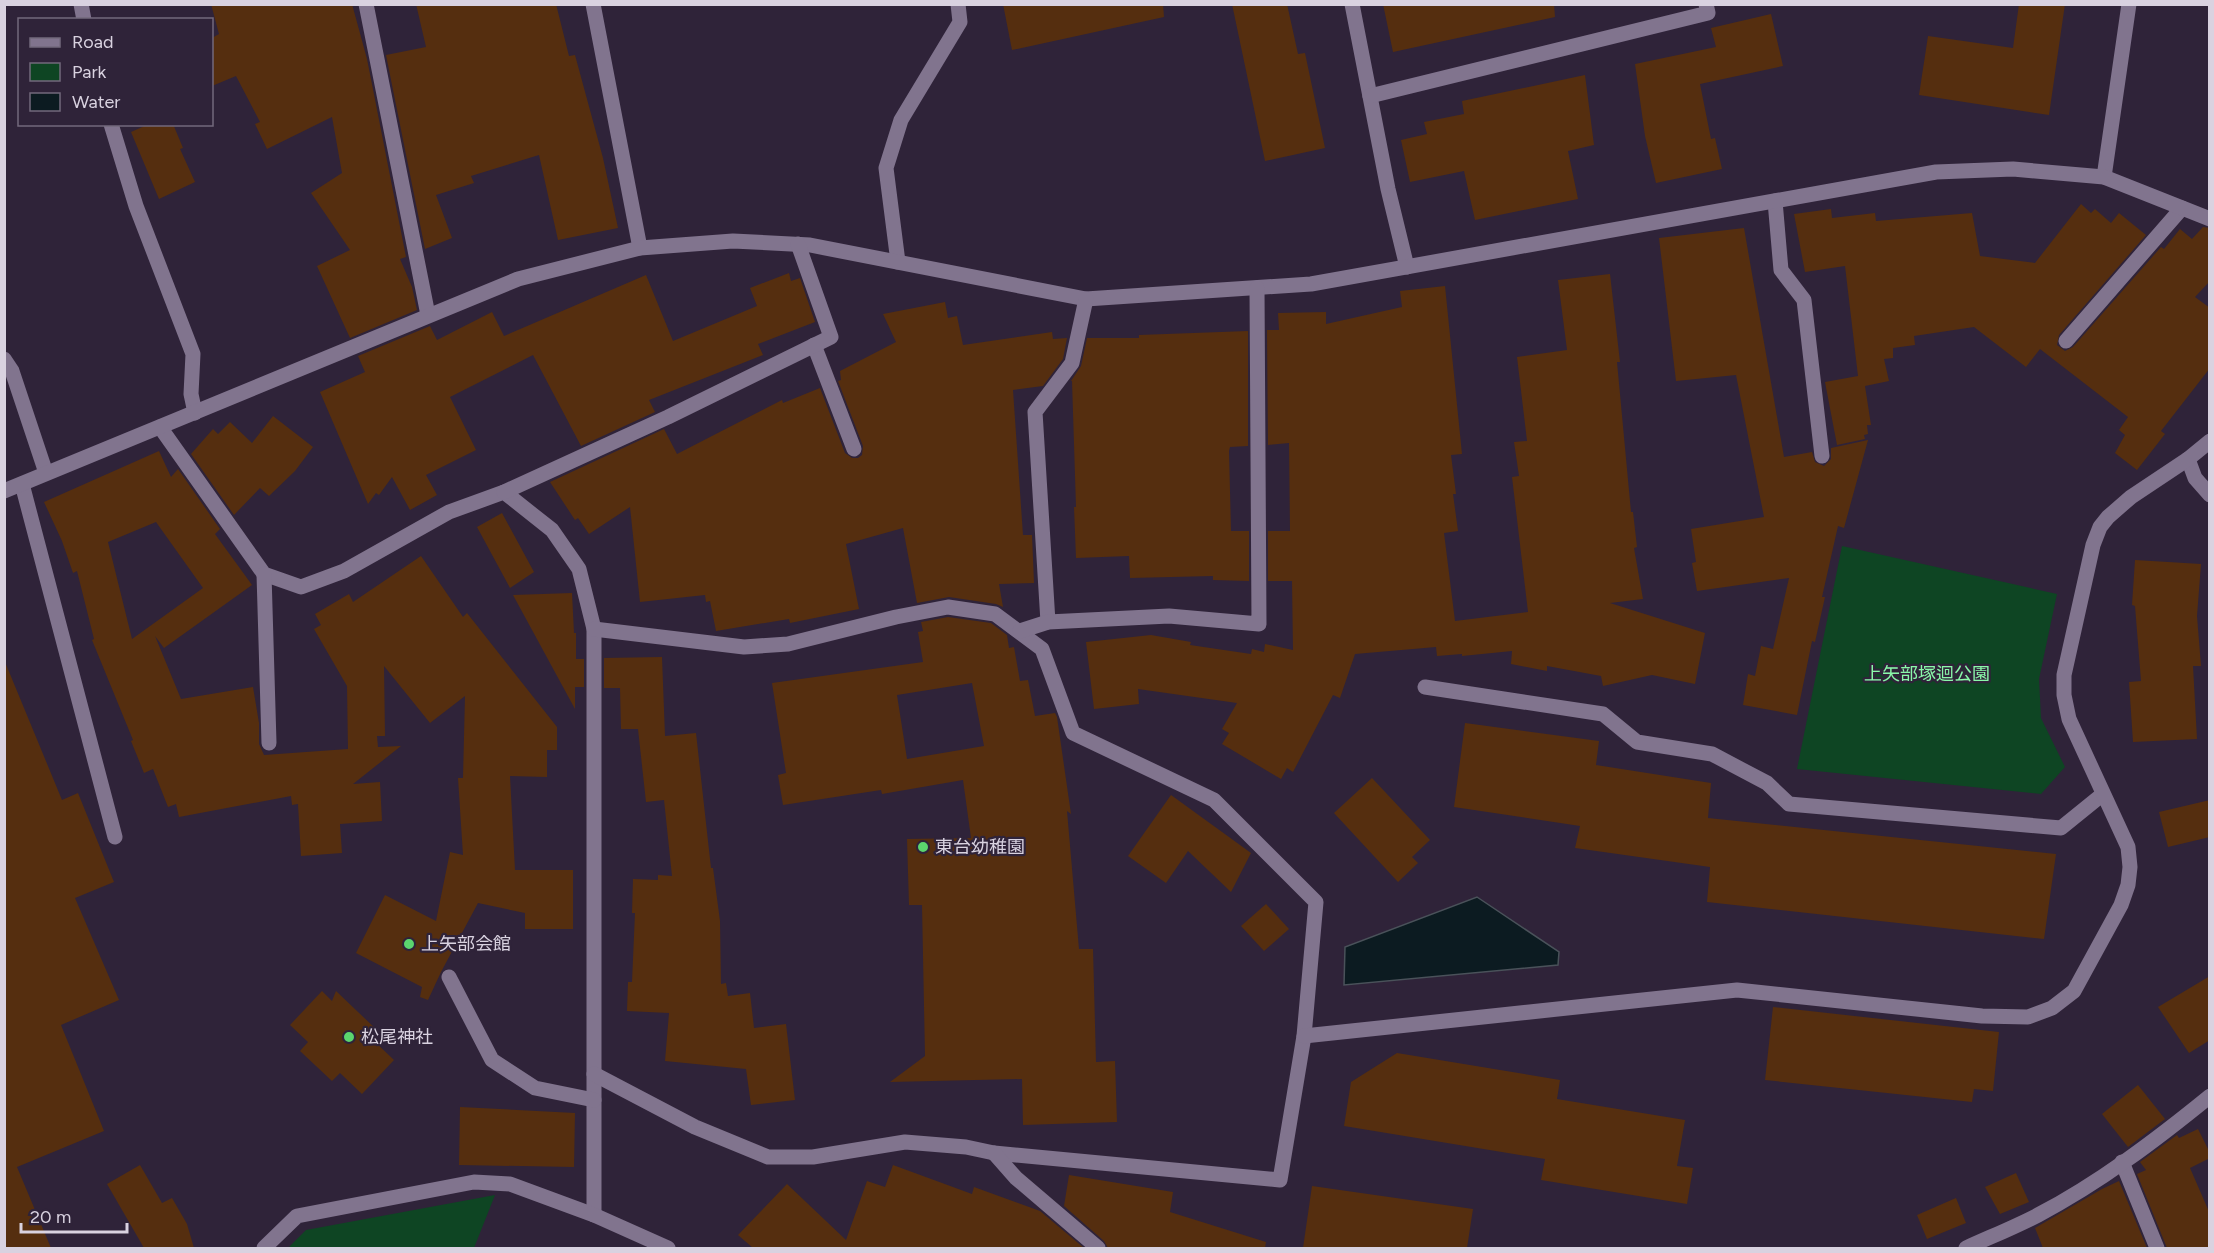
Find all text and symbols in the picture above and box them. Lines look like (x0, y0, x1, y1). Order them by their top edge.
legend (18, 18, 213, 126)
text: Road (72, 31, 113, 53)
text: Park (72, 61, 107, 83)
text: Water (72, 91, 120, 113)
park label: 上矢部塚迴公園 (1864, 663, 1990, 685)
place label: 東台幼稚園 (935, 836, 1025, 858)
marker: 東台幼稚園 (916, 840, 930, 854)
place label: 上矢部会館 (421, 933, 511, 955)
marker: 上矢部会館 (402, 937, 416, 951)
place label: 松尾神社 (361, 1026, 433, 1048)
marker: 松尾神社 (342, 1030, 356, 1044)
scale bar (21, 1196, 128, 1234)
text: 20 m (30, 1206, 71, 1228)

